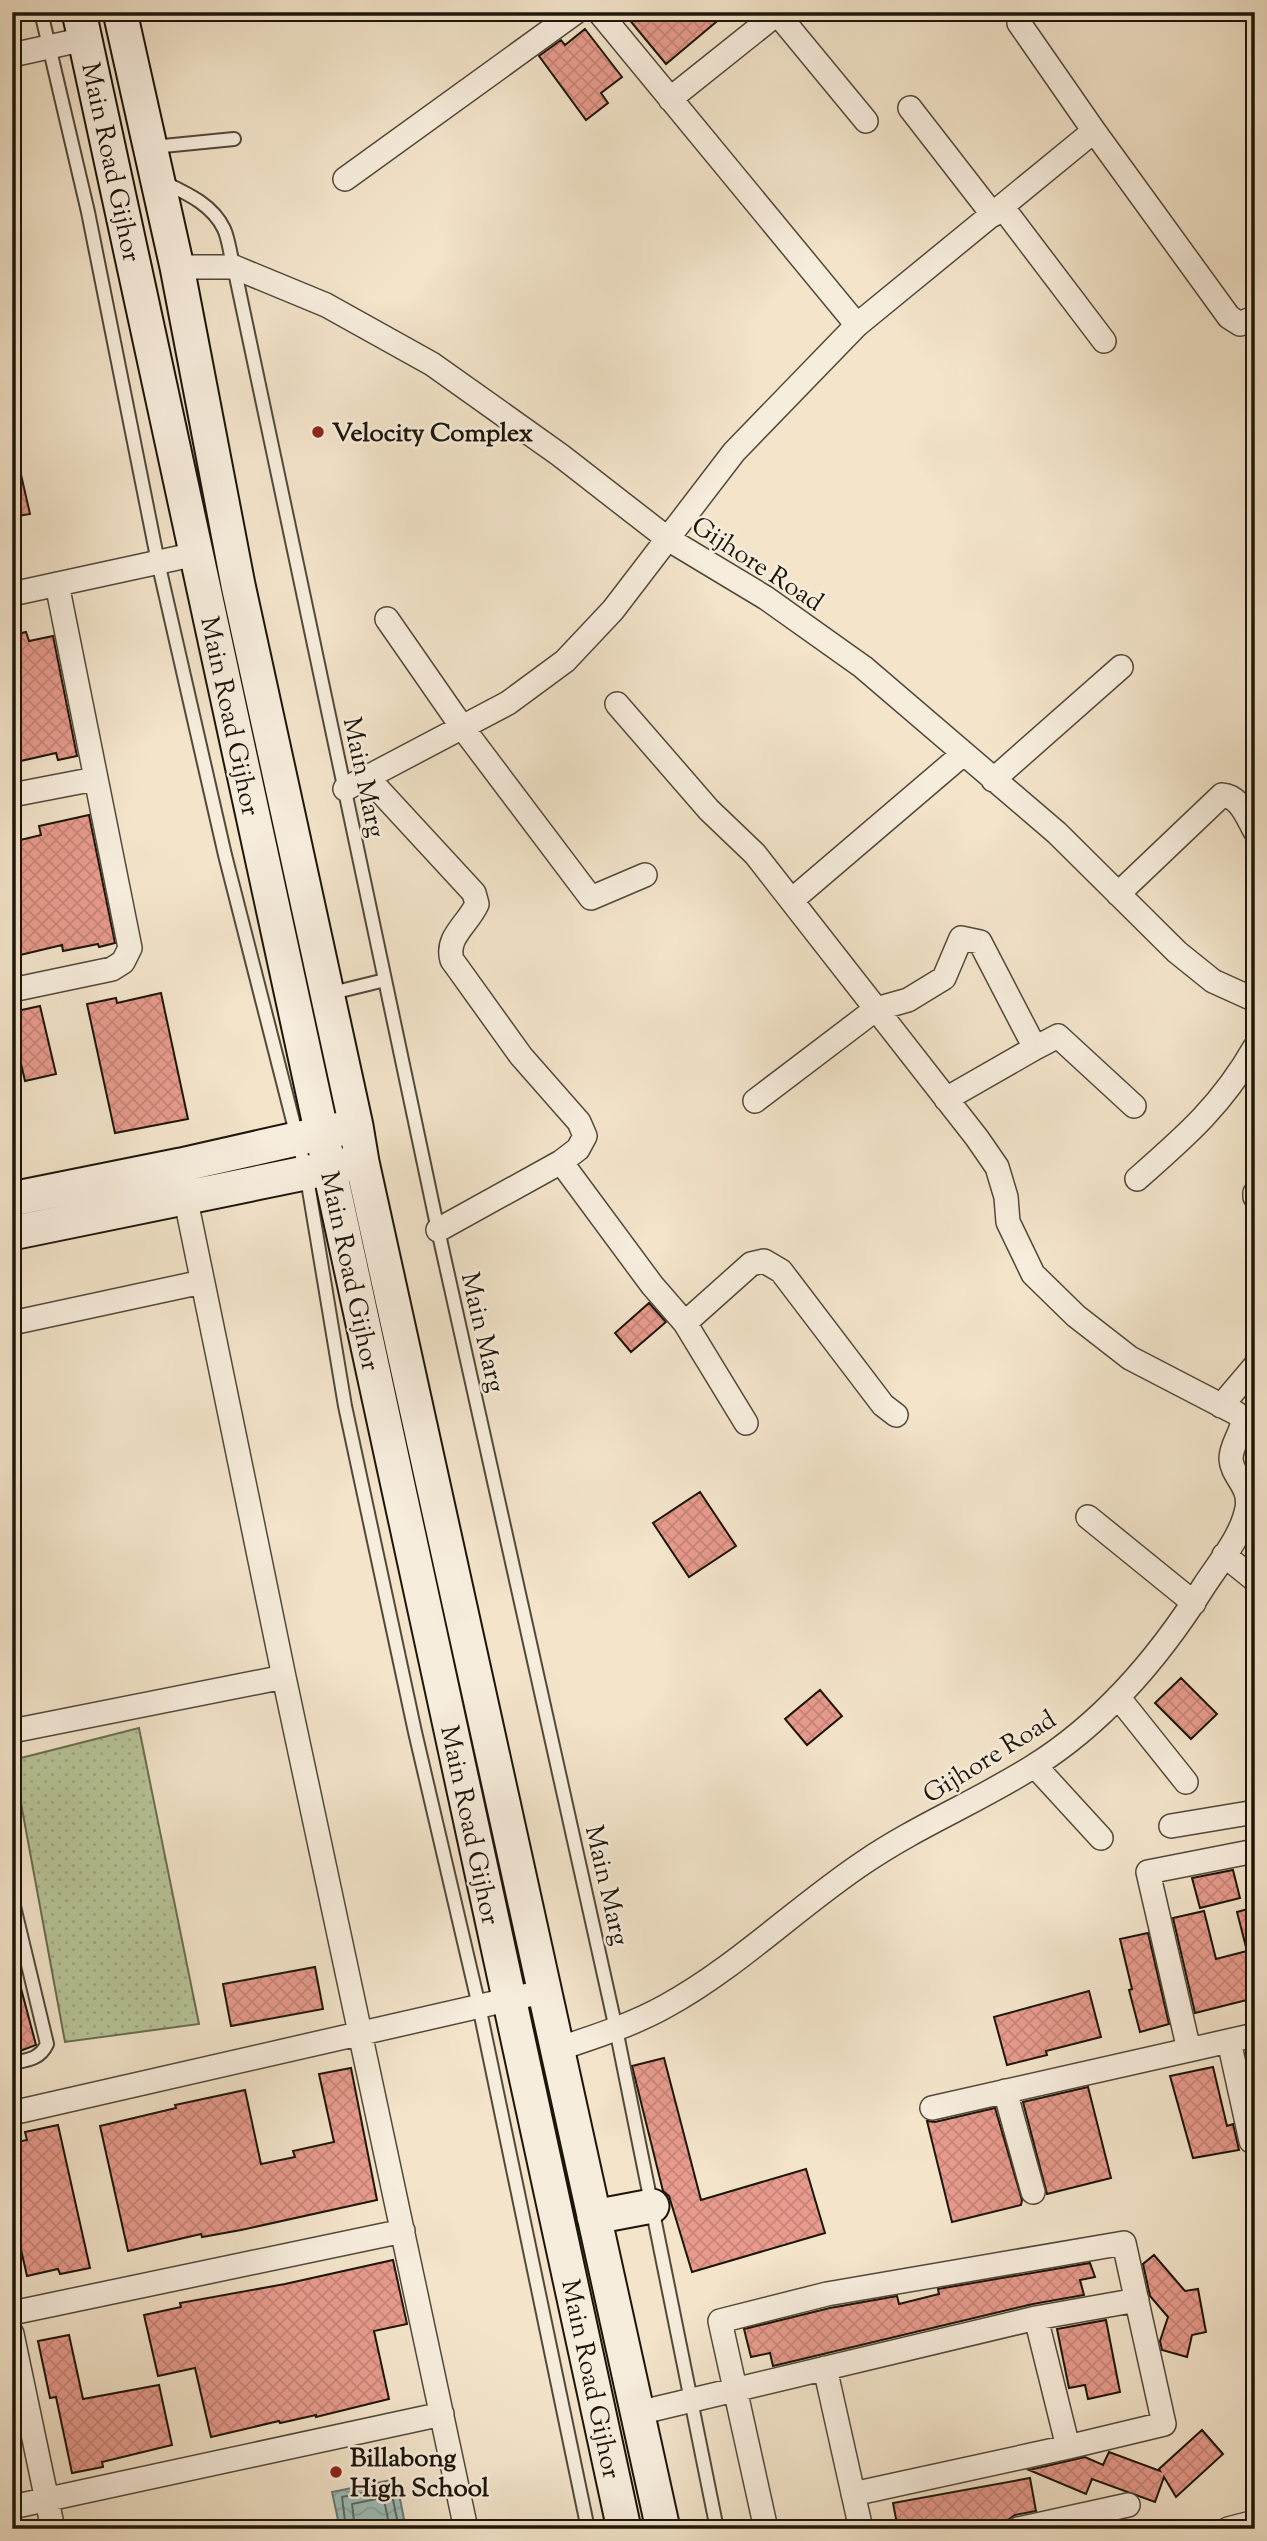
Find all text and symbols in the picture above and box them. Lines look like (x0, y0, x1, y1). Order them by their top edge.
street label: Main Road Gijhor (70, 59, 149, 266)
place label: Velocity Complex (332, 416, 533, 453)
marker: Velocity Complex (310, 424, 326, 440)
street label: Gijhore Road (683, 508, 830, 622)
street label: Main Road Gijhor (189, 613, 268, 820)
street label: Main Marg (332, 714, 393, 841)
street label: Main Road Gijhor (309, 1168, 388, 1375)
street label: Main Marg (450, 1269, 513, 1396)
street label: Gijhore Road (917, 1702, 1064, 1814)
street label: Main Road Gijhor (429, 1722, 508, 1929)
street label: Main Marg (574, 1822, 637, 1949)
street label: Main Road Gijhor (550, 2276, 629, 2483)
place label: Billabong High School (350, 2441, 490, 2508)
marker: Billabong High School (328, 2464, 344, 2480)

